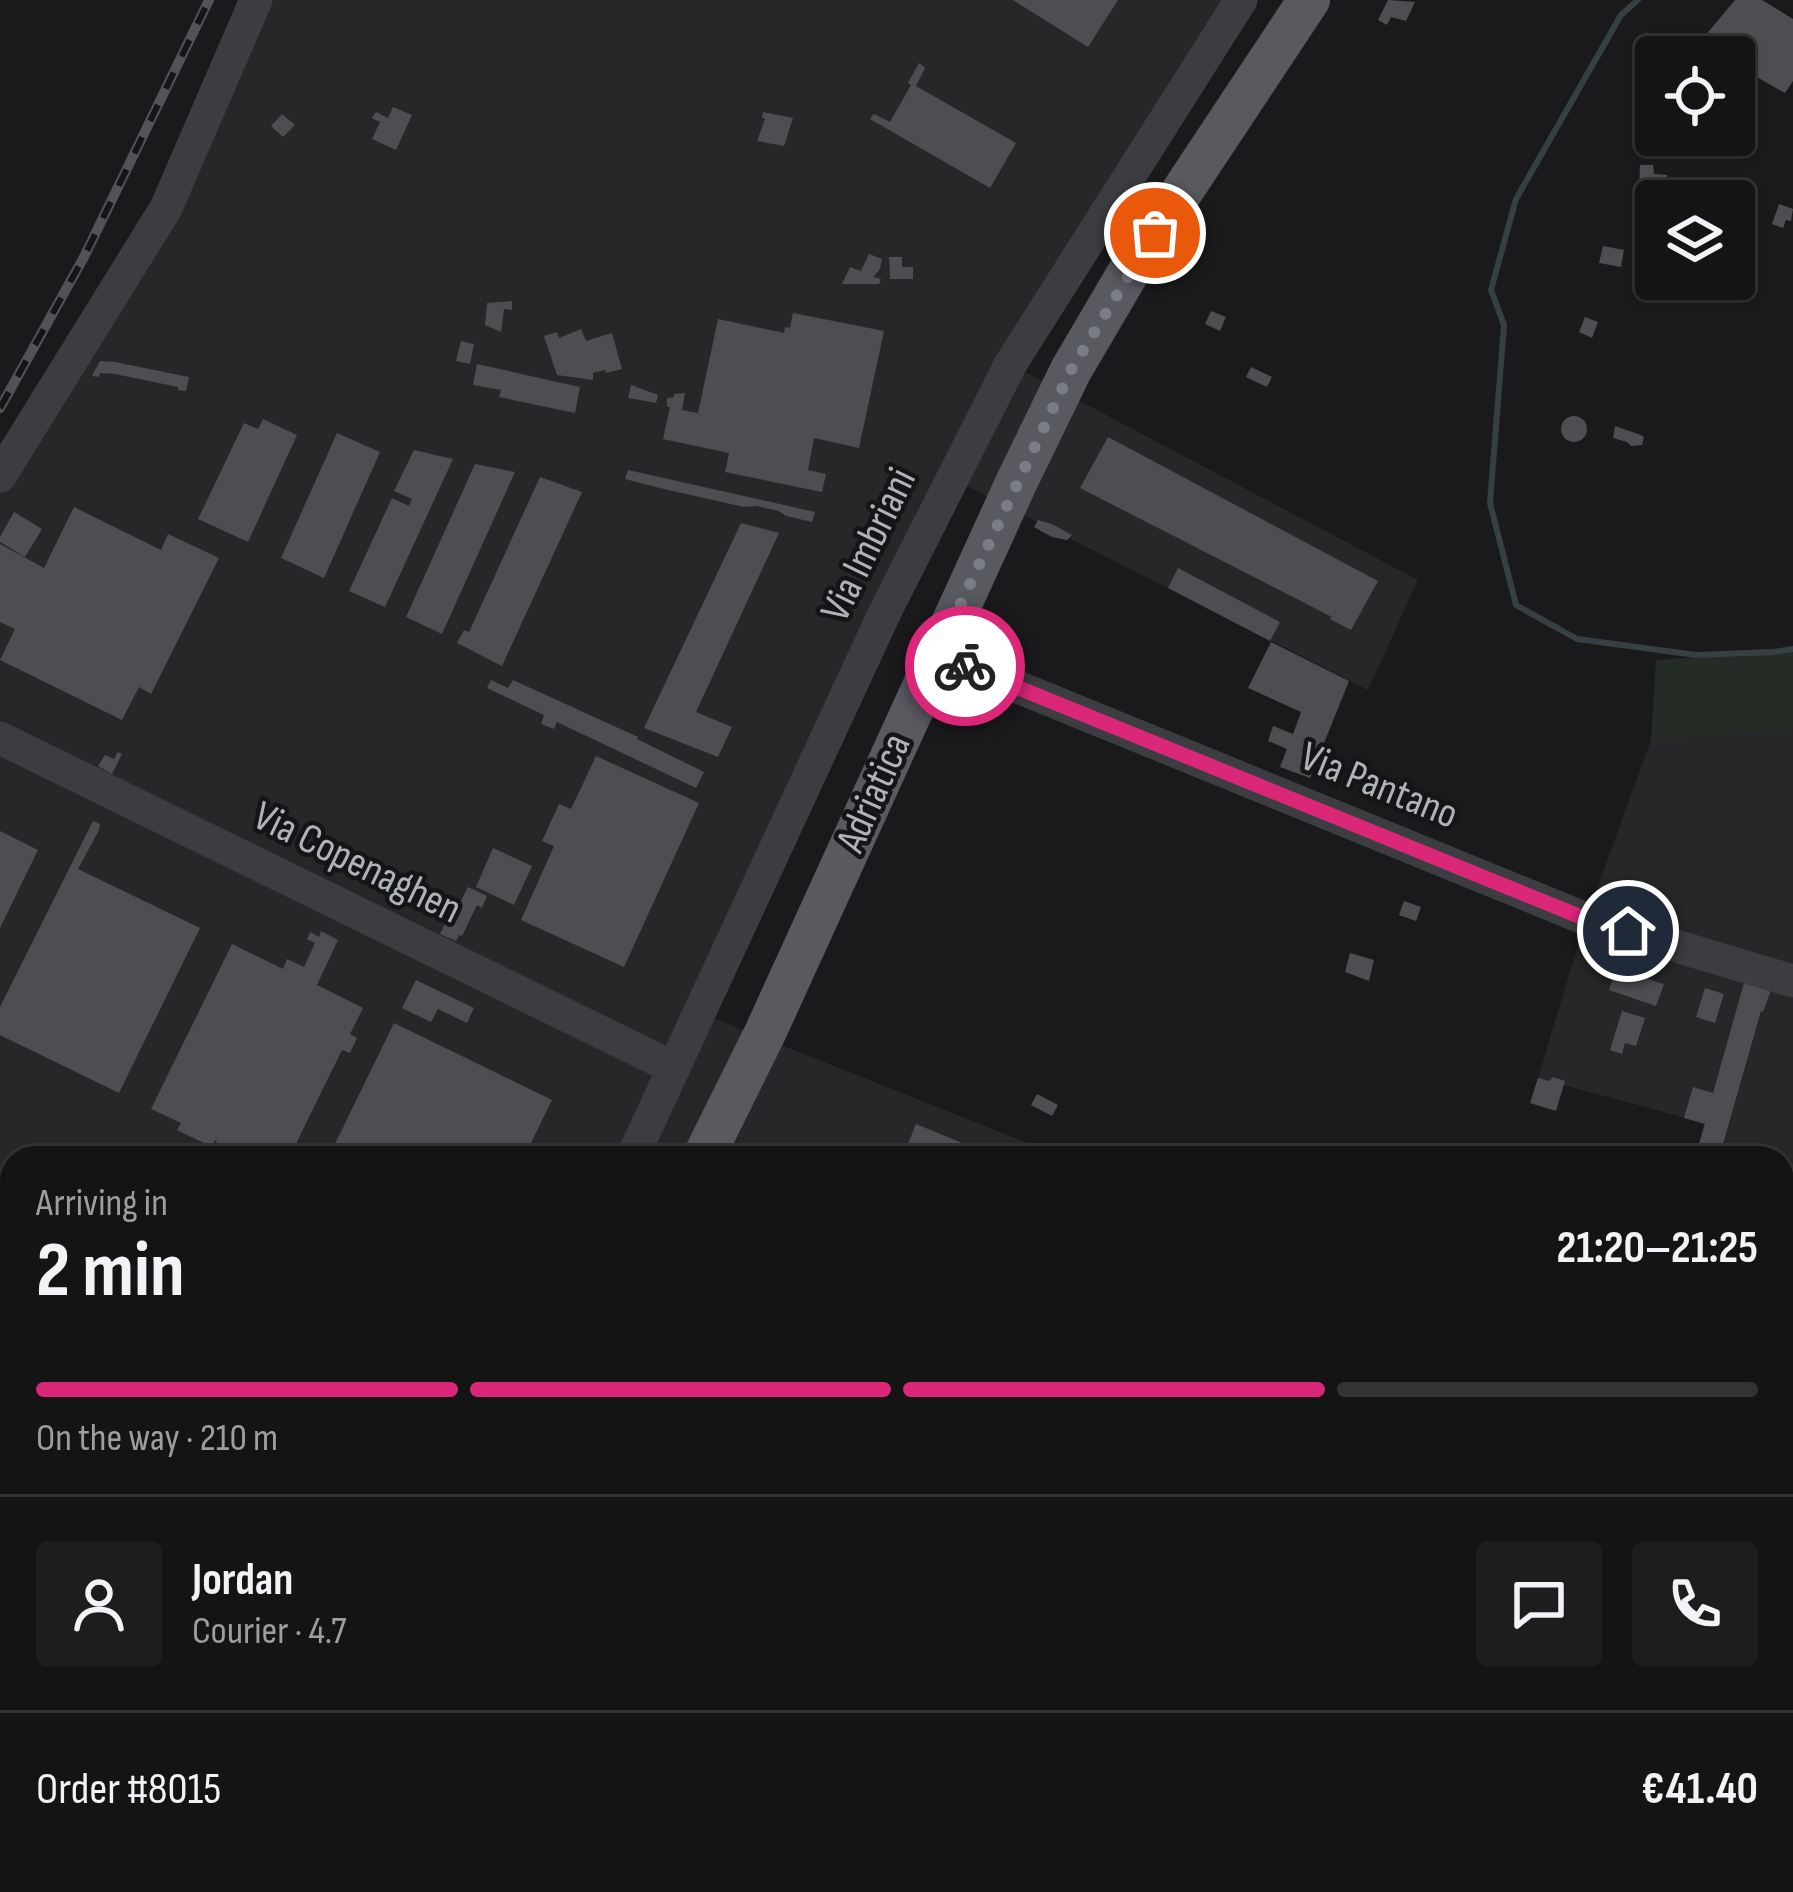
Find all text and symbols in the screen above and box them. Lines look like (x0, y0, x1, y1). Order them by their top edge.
map controls (1635, 36, 1755, 300)
button: locate (1635, 36, 1755, 156)
button: layers (1635, 180, 1755, 300)
pin (1104, 182, 1206, 284)
icon: bag (1122, 200, 1188, 266)
street label: Via Imbriani (810, 460, 928, 630)
courier (905, 606, 1025, 726)
icon: bike (932, 633, 998, 699)
street label: Adriatica (825, 726, 923, 861)
street label: Via Pantano (1293, 731, 1465, 841)
street label: Via Copenaghen (245, 791, 469, 935)
pin (1577, 880, 1679, 982)
icon: home (1595, 898, 1661, 964)
text: Arriving in (36, 1180, 168, 1227)
text: 21:20–21:25 (1556, 1221, 1758, 1276)
text: 2 min (36, 1225, 185, 1318)
text: On the way · 210 m (36, 1415, 278, 1462)
button: person (36, 1541, 162, 1667)
button: chat (1476, 1541, 1602, 1667)
button: phone (1632, 1541, 1758, 1667)
text: Jordan (192, 1553, 293, 1608)
text: Courier · 4.7 (192, 1608, 347, 1655)
text: Order #8015 (36, 1762, 221, 1817)
text: €41.40 (1641, 1762, 1758, 1817)

